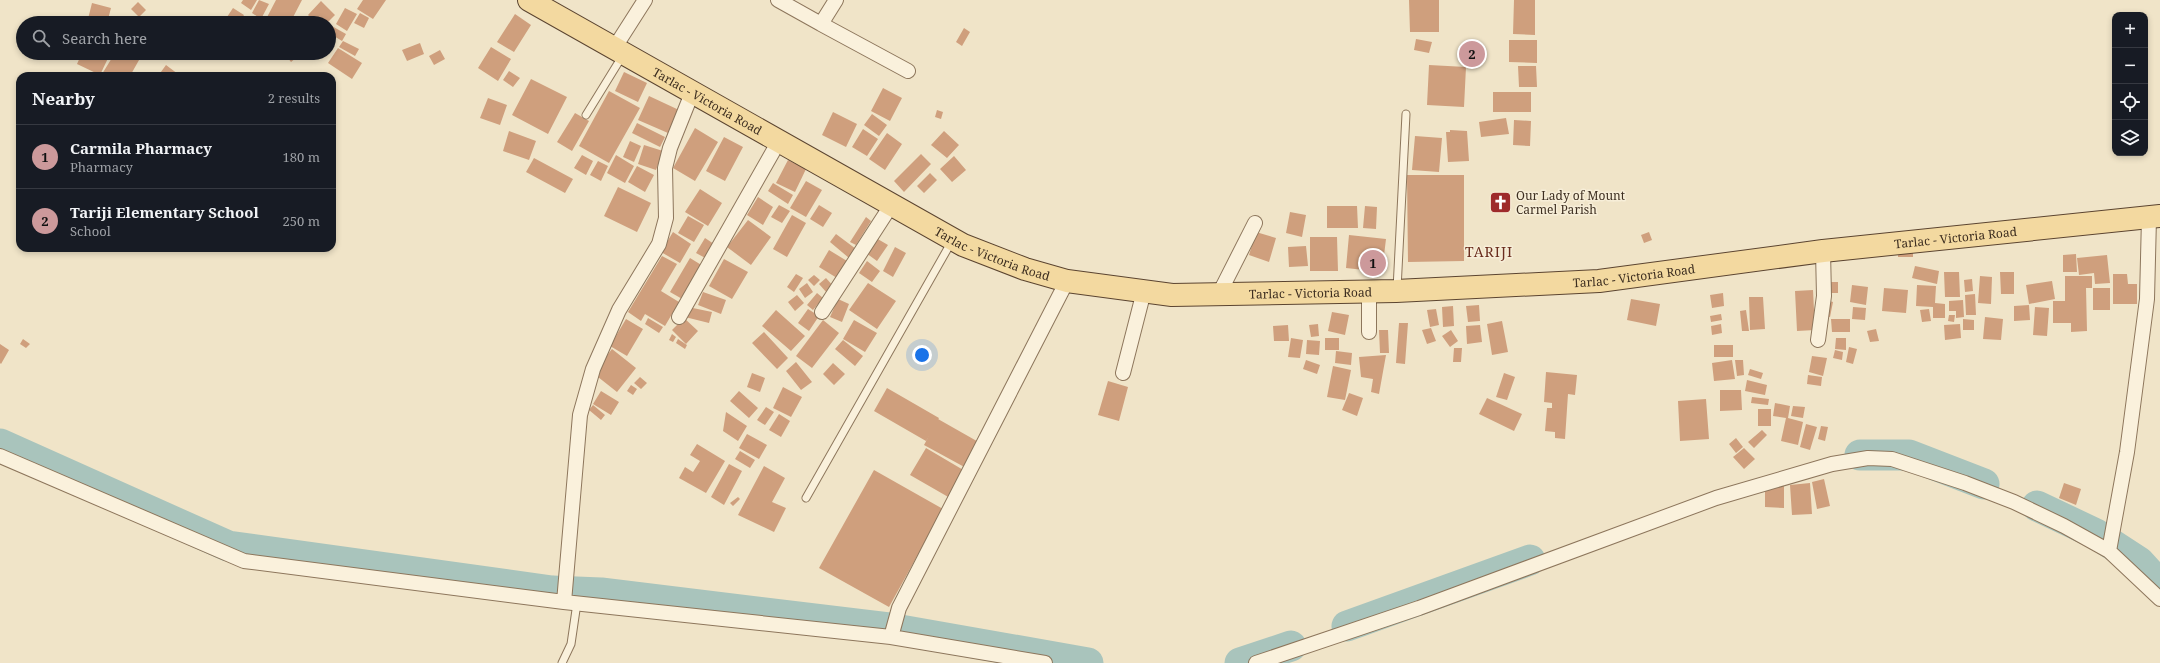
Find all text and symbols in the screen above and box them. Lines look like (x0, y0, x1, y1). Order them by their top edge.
map controls (2112, 12, 2148, 156)
button: + (2112, 12, 2148, 48)
search box (16, 16, 336, 60)
icon: search (30, 27, 52, 49)
text: Search here (62, 28, 147, 48)
pin: 2 (1459, 39, 1485, 69)
button: − (2112, 48, 2148, 84)
street label: Tarlac - Victoria Road (650, 63, 766, 139)
button: locate (2112, 84, 2148, 120)
text: Nearby (32, 87, 95, 110)
text: 2 results (268, 89, 320, 107)
button: layers (2112, 120, 2148, 156)
text: Carmila Pharmacy (70, 138, 212, 158)
text: 1 (41, 148, 49, 166)
text: 180 m (283, 148, 320, 166)
text: Pharmacy (70, 158, 133, 176)
place label: Our Lady of Mount Carmel Parish (1516, 187, 1625, 218)
church icon: Our Lady of Mount Carmel Parish (1487, 189, 1513, 215)
text: Tariji Elementary School (70, 202, 259, 222)
text: 2 (41, 212, 49, 230)
text: 250 m (283, 212, 320, 230)
text: School (70, 222, 111, 240)
street label: Tarlac - Victoria Road (932, 222, 1053, 284)
street label: Tarlac - Victoria Road (1893, 222, 2018, 252)
district label: TARIJI (1465, 242, 1513, 261)
pin: 1 (1360, 248, 1386, 278)
street label: Tarlac - Victoria Road (1572, 260, 1697, 291)
street label: Tarlac - Victoria Road (1249, 283, 1373, 302)
your location (912, 345, 932, 365)

